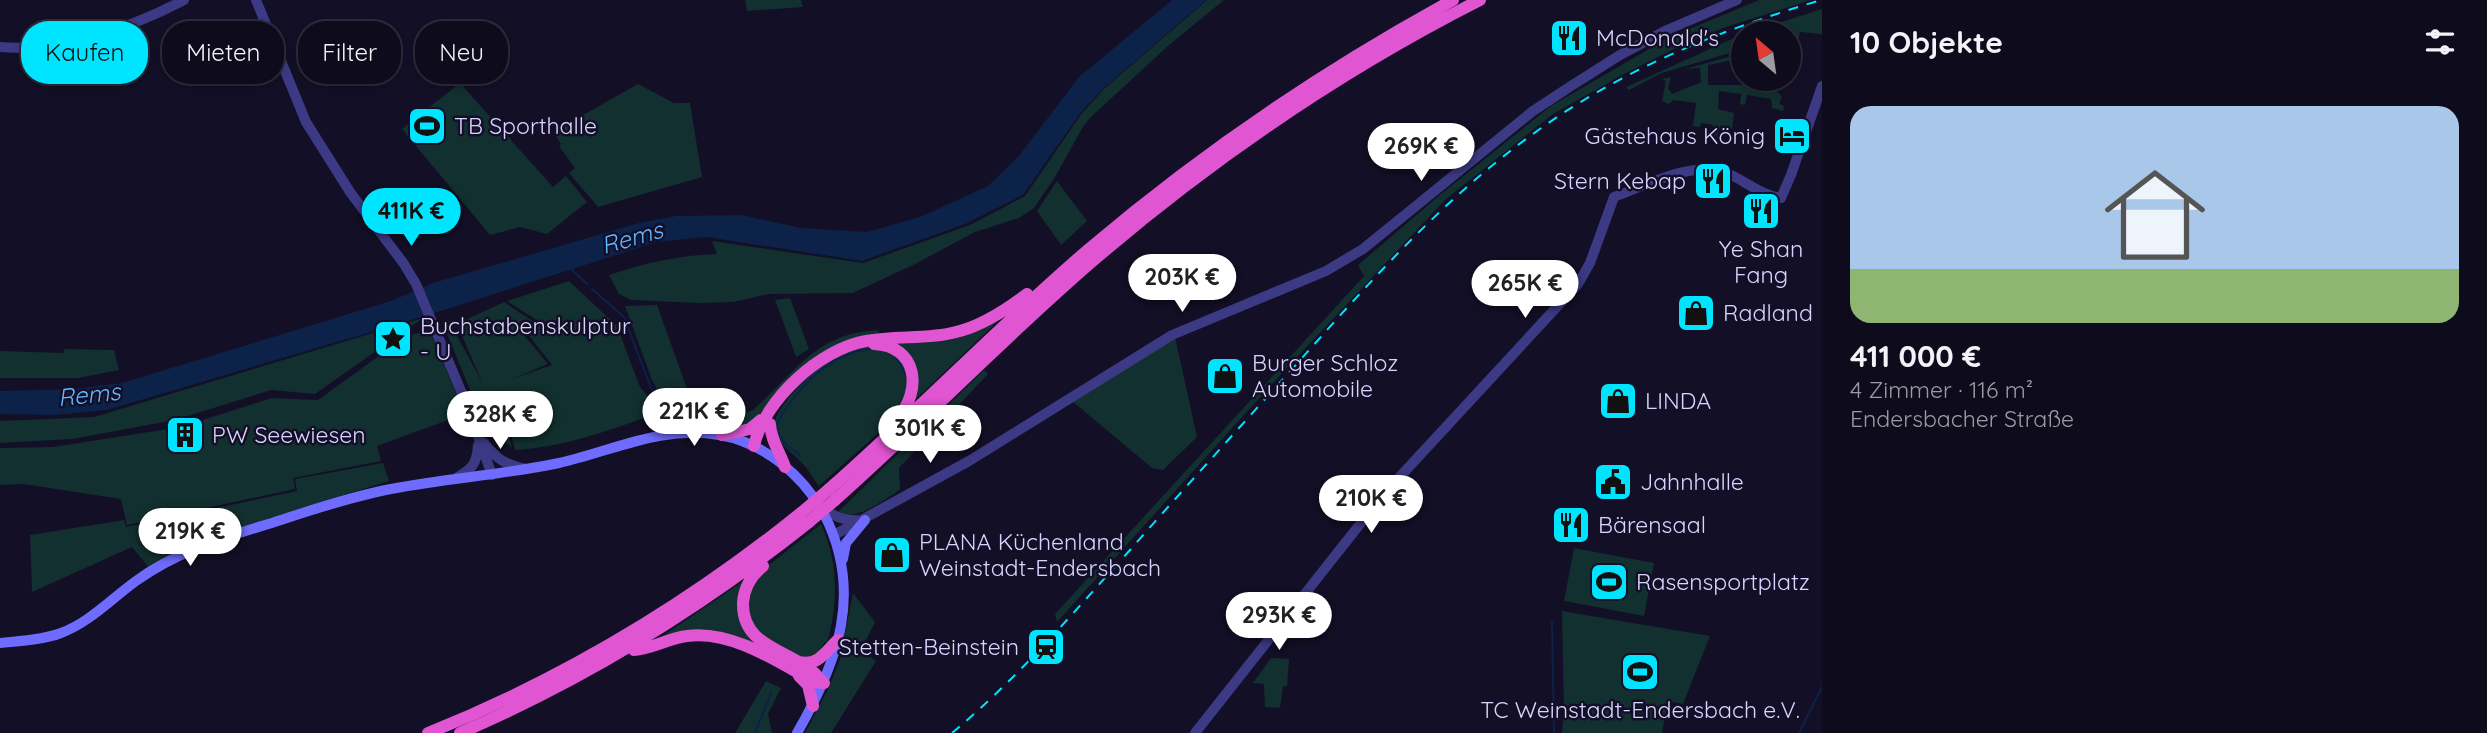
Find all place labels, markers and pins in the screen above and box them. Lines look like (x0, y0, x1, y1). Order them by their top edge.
restaurant icon: McDonald's (1548, 17, 1590, 59)
place label: McDonald's (1596, 23, 1719, 52)
sports icon: TB Sporthalle (406, 105, 448, 147)
place label: TB Sporthalle (454, 111, 597, 140)
hotel icon: Gästehaus König (1771, 115, 1813, 157)
place label: Gästehaus König (1584, 121, 1765, 150)
pin: 269K € (1364, 124, 1478, 183)
restaurant icon: Stern Kebap (1692, 160, 1734, 202)
place label: Stern Kebap (1554, 166, 1686, 195)
pin: 411K € (354, 188, 468, 248)
restaurant icon: Ye Shan Fang (1740, 190, 1782, 232)
place label: Ye Shan Fang (1719, 234, 1803, 289)
pin: 203K € (1125, 254, 1239, 314)
pin: 265K € (1468, 260, 1582, 320)
shop icon: Radland (1675, 292, 1717, 334)
place label: Radland (1723, 298, 1813, 327)
place label: Buchstabenskulptur - U (420, 311, 631, 366)
place icon: Buchstabenskulptur - U (372, 318, 414, 360)
place label: Burger Schloz Automobile (1252, 348, 1398, 403)
shop icon: Burger Schloz Automobile (1204, 355, 1246, 397)
shop icon: LINDA (1597, 380, 1639, 422)
place label: LINDA (1645, 386, 1711, 415)
pin: 221K € (637, 388, 751, 448)
pin: 328K € (443, 392, 557, 451)
pin: 301K € (873, 406, 987, 465)
building icon: PW Seewiesen (164, 414, 206, 456)
place label: PW Seewiesen (212, 420, 366, 449)
public building icon: Jahnhalle (1592, 461, 1634, 503)
place label: Jahnhalle (1640, 467, 1744, 496)
pin: 210K € (1314, 476, 1428, 535)
restaurant icon: Bärensaal (1550, 504, 1592, 546)
pin: 219K € (133, 508, 247, 568)
place label: Bärensaal (1598, 510, 1706, 539)
place label: PLANA Küchenland Weinstadt-Endersbach (919, 527, 1161, 582)
shop icon: PLANA Küchenland Weinstadt-Endersbach (871, 534, 913, 576)
sports icon: Rasensportplatz (1588, 561, 1630, 603)
place label: Rasensportplatz (1636, 567, 1810, 596)
pin: 293K € (1222, 592, 1336, 652)
station icon: Stetten-Beinstein (1025, 626, 1067, 668)
place label: Stetten-Beinstein (839, 632, 1019, 661)
sports icon: TC Weinstadt-Endersbach e.V. (1619, 651, 1661, 693)
place label: TC Weinstadt-Endersbach e.V. (1480, 695, 1800, 724)

